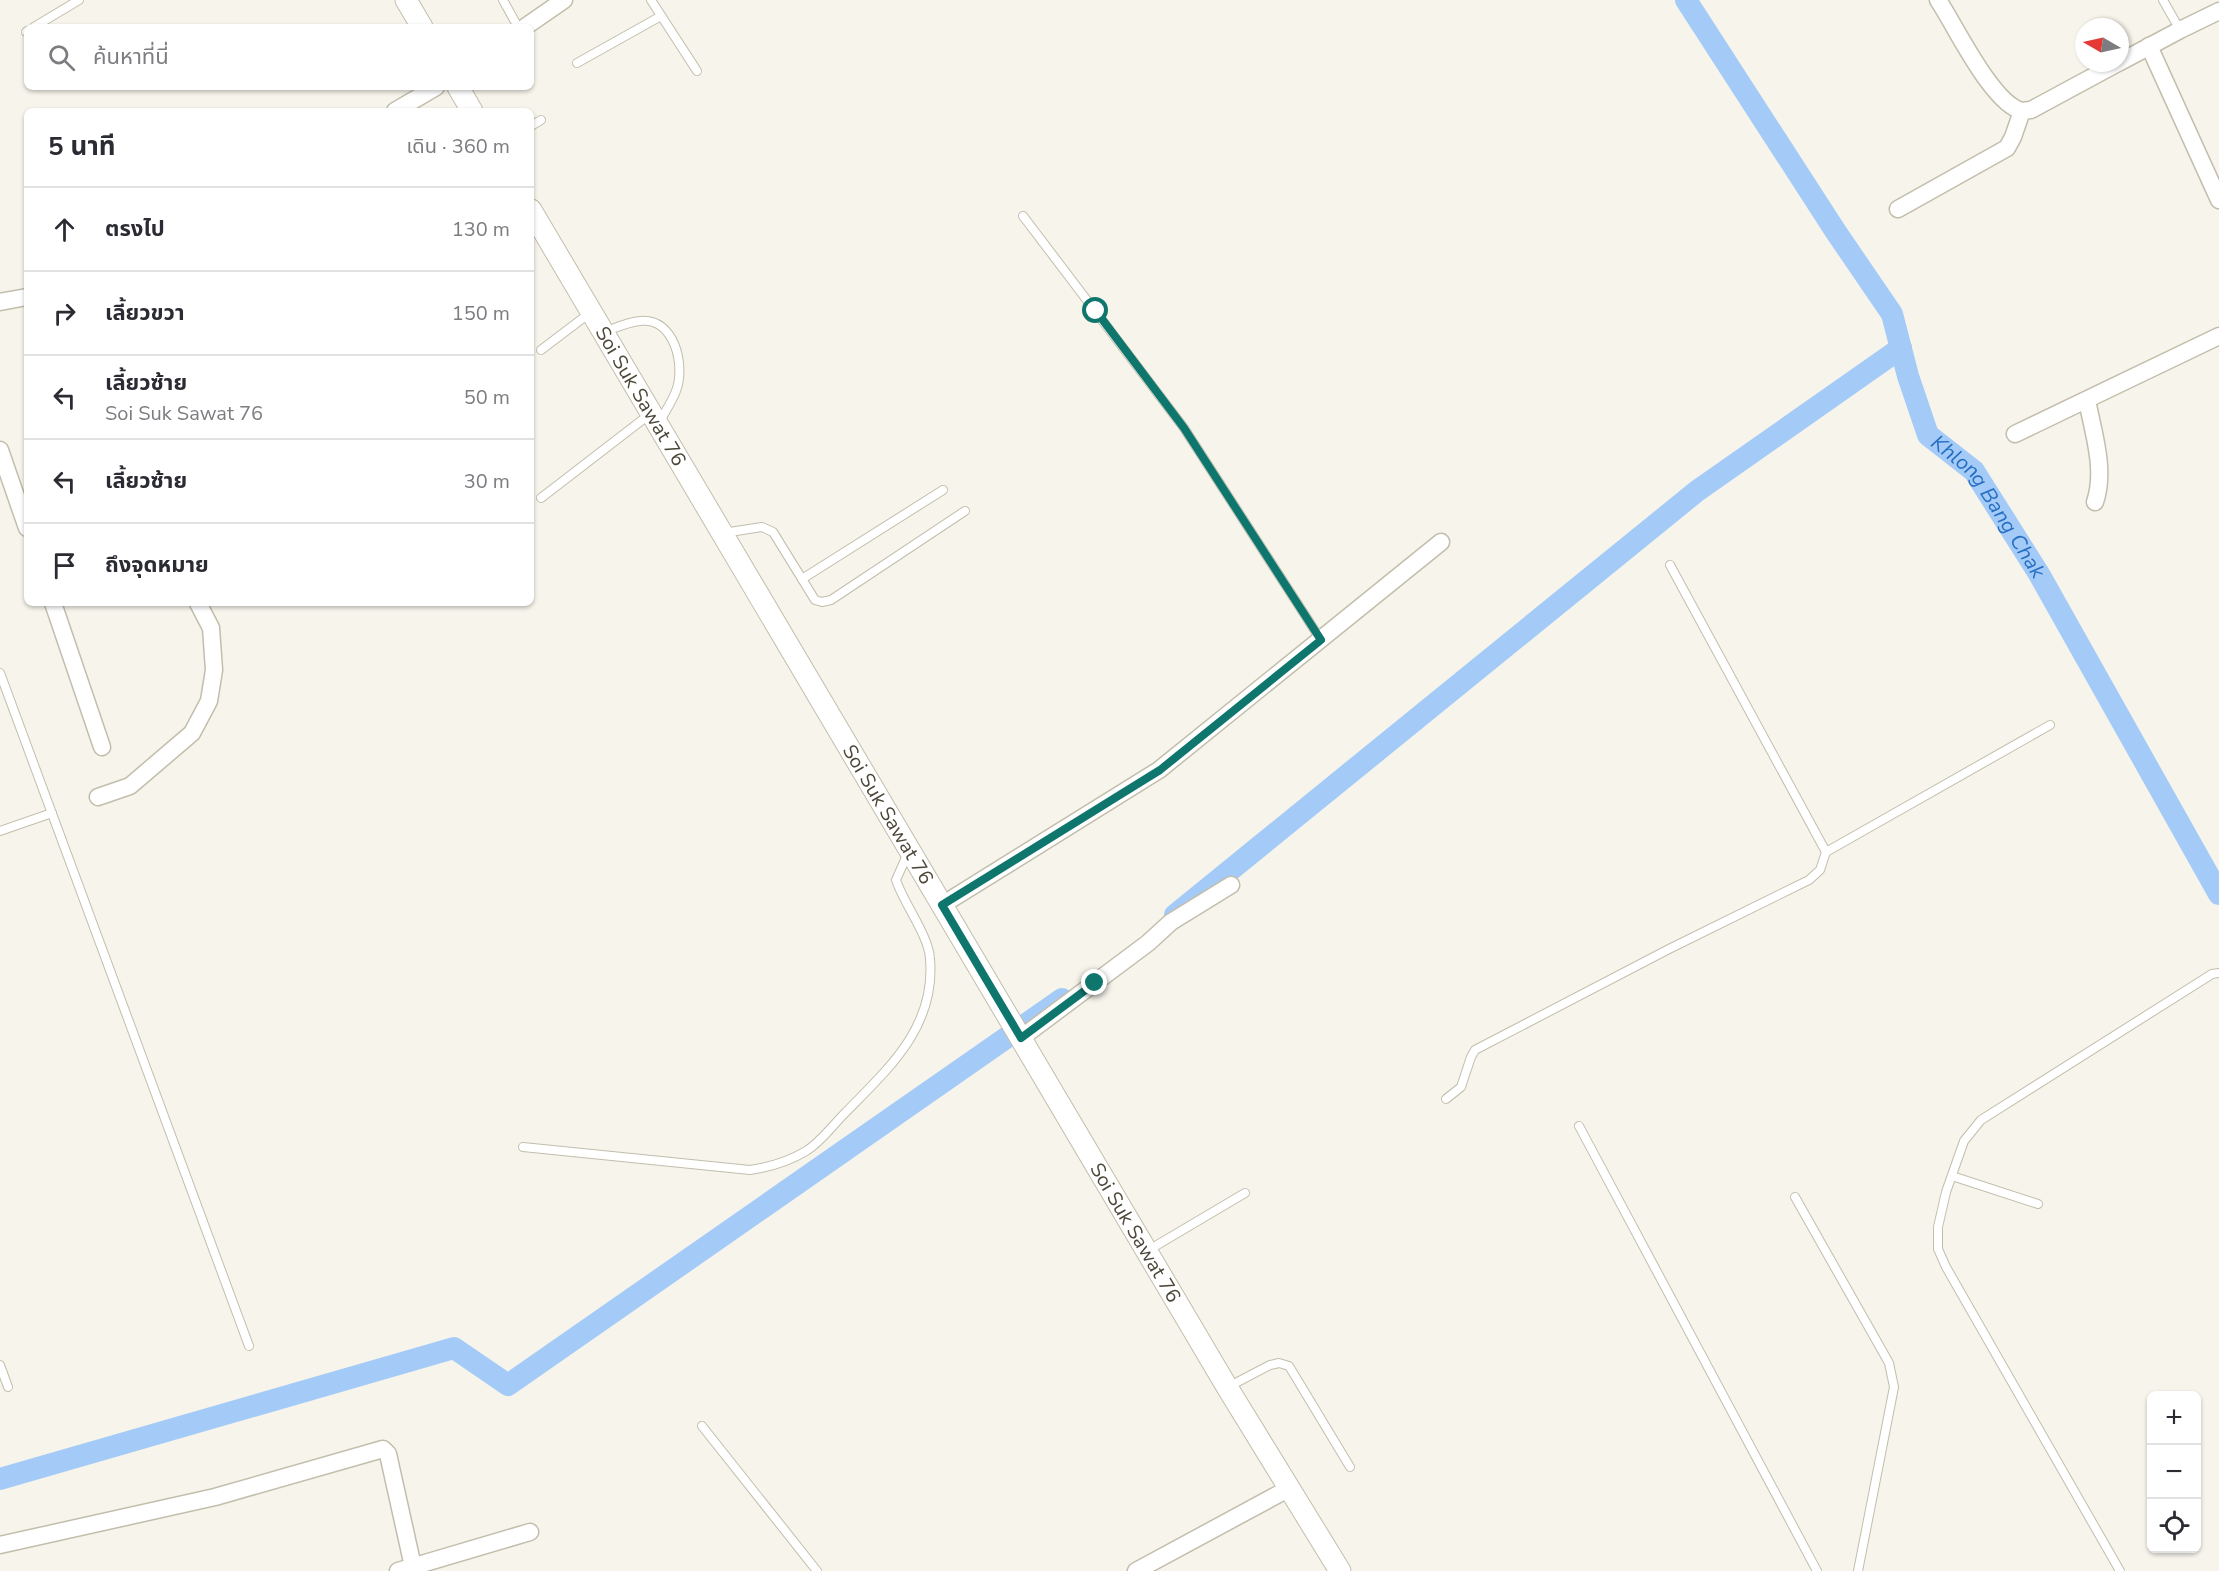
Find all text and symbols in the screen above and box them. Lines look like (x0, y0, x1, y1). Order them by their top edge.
north arrow (2075, 18, 2129, 72)
search box (24, 24, 534, 90)
icon: search (45, 41, 78, 74)
text: ค้นหาที่นี่ (93, 42, 169, 72)
text: 5 นาที (48, 129, 115, 164)
text: เดิน · 360 m (407, 133, 510, 160)
icon: ahead (48, 213, 81, 246)
text: ตรงไป (105, 214, 165, 244)
text: 130 m (452, 216, 510, 243)
icon: right (48, 297, 81, 330)
route start (1082, 297, 1108, 323)
text: เลี้ยวขวา (105, 298, 185, 328)
text: 150 m (452, 300, 510, 327)
street label: Soi Suk Sawat 76 (589, 321, 693, 471)
text: เลี้ยวซ้าย (105, 368, 187, 398)
icon: left (48, 381, 81, 414)
text: 50 m (464, 384, 510, 411)
text: Soi Suk Sawat 76 (105, 400, 263, 427)
water label: Khlong Bang Chak (1925, 429, 2052, 584)
icon: left (48, 465, 81, 498)
text: เลี้ยวซ้าย (105, 466, 187, 496)
text: 30 m (464, 468, 510, 495)
icon: arrive (48, 549, 81, 582)
text: ถึงจุดหมาย (105, 550, 209, 580)
street label: Soi Suk Sawat 76 (836, 739, 940, 889)
route end (1081, 969, 1107, 995)
street label: Soi Suk Sawat 76 (1084, 1158, 1188, 1308)
map controls (2147, 1391, 2201, 1553)
button: + (2147, 1391, 2201, 1445)
button: − (2147, 1445, 2201, 1499)
button: locate (2147, 1499, 2201, 1553)

